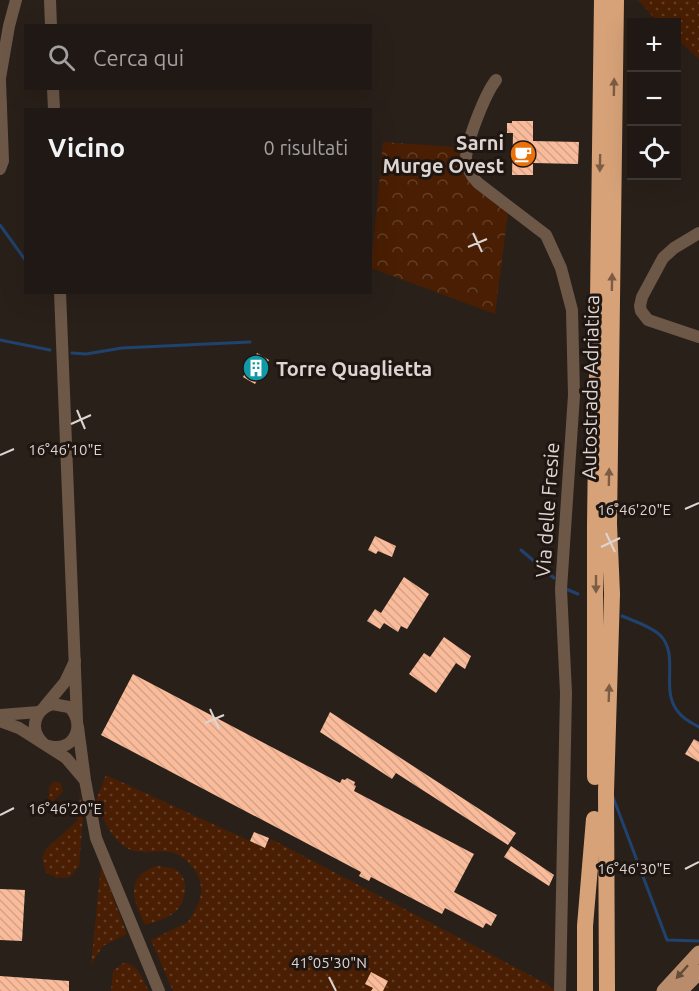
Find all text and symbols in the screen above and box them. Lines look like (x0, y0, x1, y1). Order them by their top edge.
map controls (627, 18, 681, 180)
button: + (627, 18, 681, 72)
search box (24, 24, 372, 90)
icon: search (45, 41, 78, 74)
text: Cerca qui (93, 45, 184, 70)
button: − (627, 72, 681, 126)
one-way arrow (610, 78, 619, 97)
button: locate (627, 126, 681, 180)
place label: Sarni Murge Ovest (383, 131, 504, 177)
text: Vicino (48, 133, 125, 162)
text: 0 risultati (264, 136, 348, 159)
cafe icon: Sarni Murge Ovest (508, 139, 538, 169)
one-way arrow (595, 154, 605, 173)
one-way arrow (607, 273, 617, 292)
street label: Autostrada Adriatica (577, 295, 603, 479)
building icon: Torre Quaglietta (241, 353, 271, 383)
place label: Torre Quaglietta (276, 357, 432, 380)
text: 16°46'10"E (28, 441, 102, 458)
street label: Via delle Fresie (531, 442, 563, 578)
one-way arrow (605, 468, 614, 487)
text: 16°46'20"E (597, 501, 671, 518)
one-way arrow (591, 574, 601, 593)
one-way arrow (605, 683, 614, 702)
text: 16°46'20"E (28, 800, 102, 817)
text: 16°46'30"E (597, 860, 671, 877)
text: 41°05'30"N (291, 954, 367, 971)
one-way arrow (676, 964, 689, 979)

